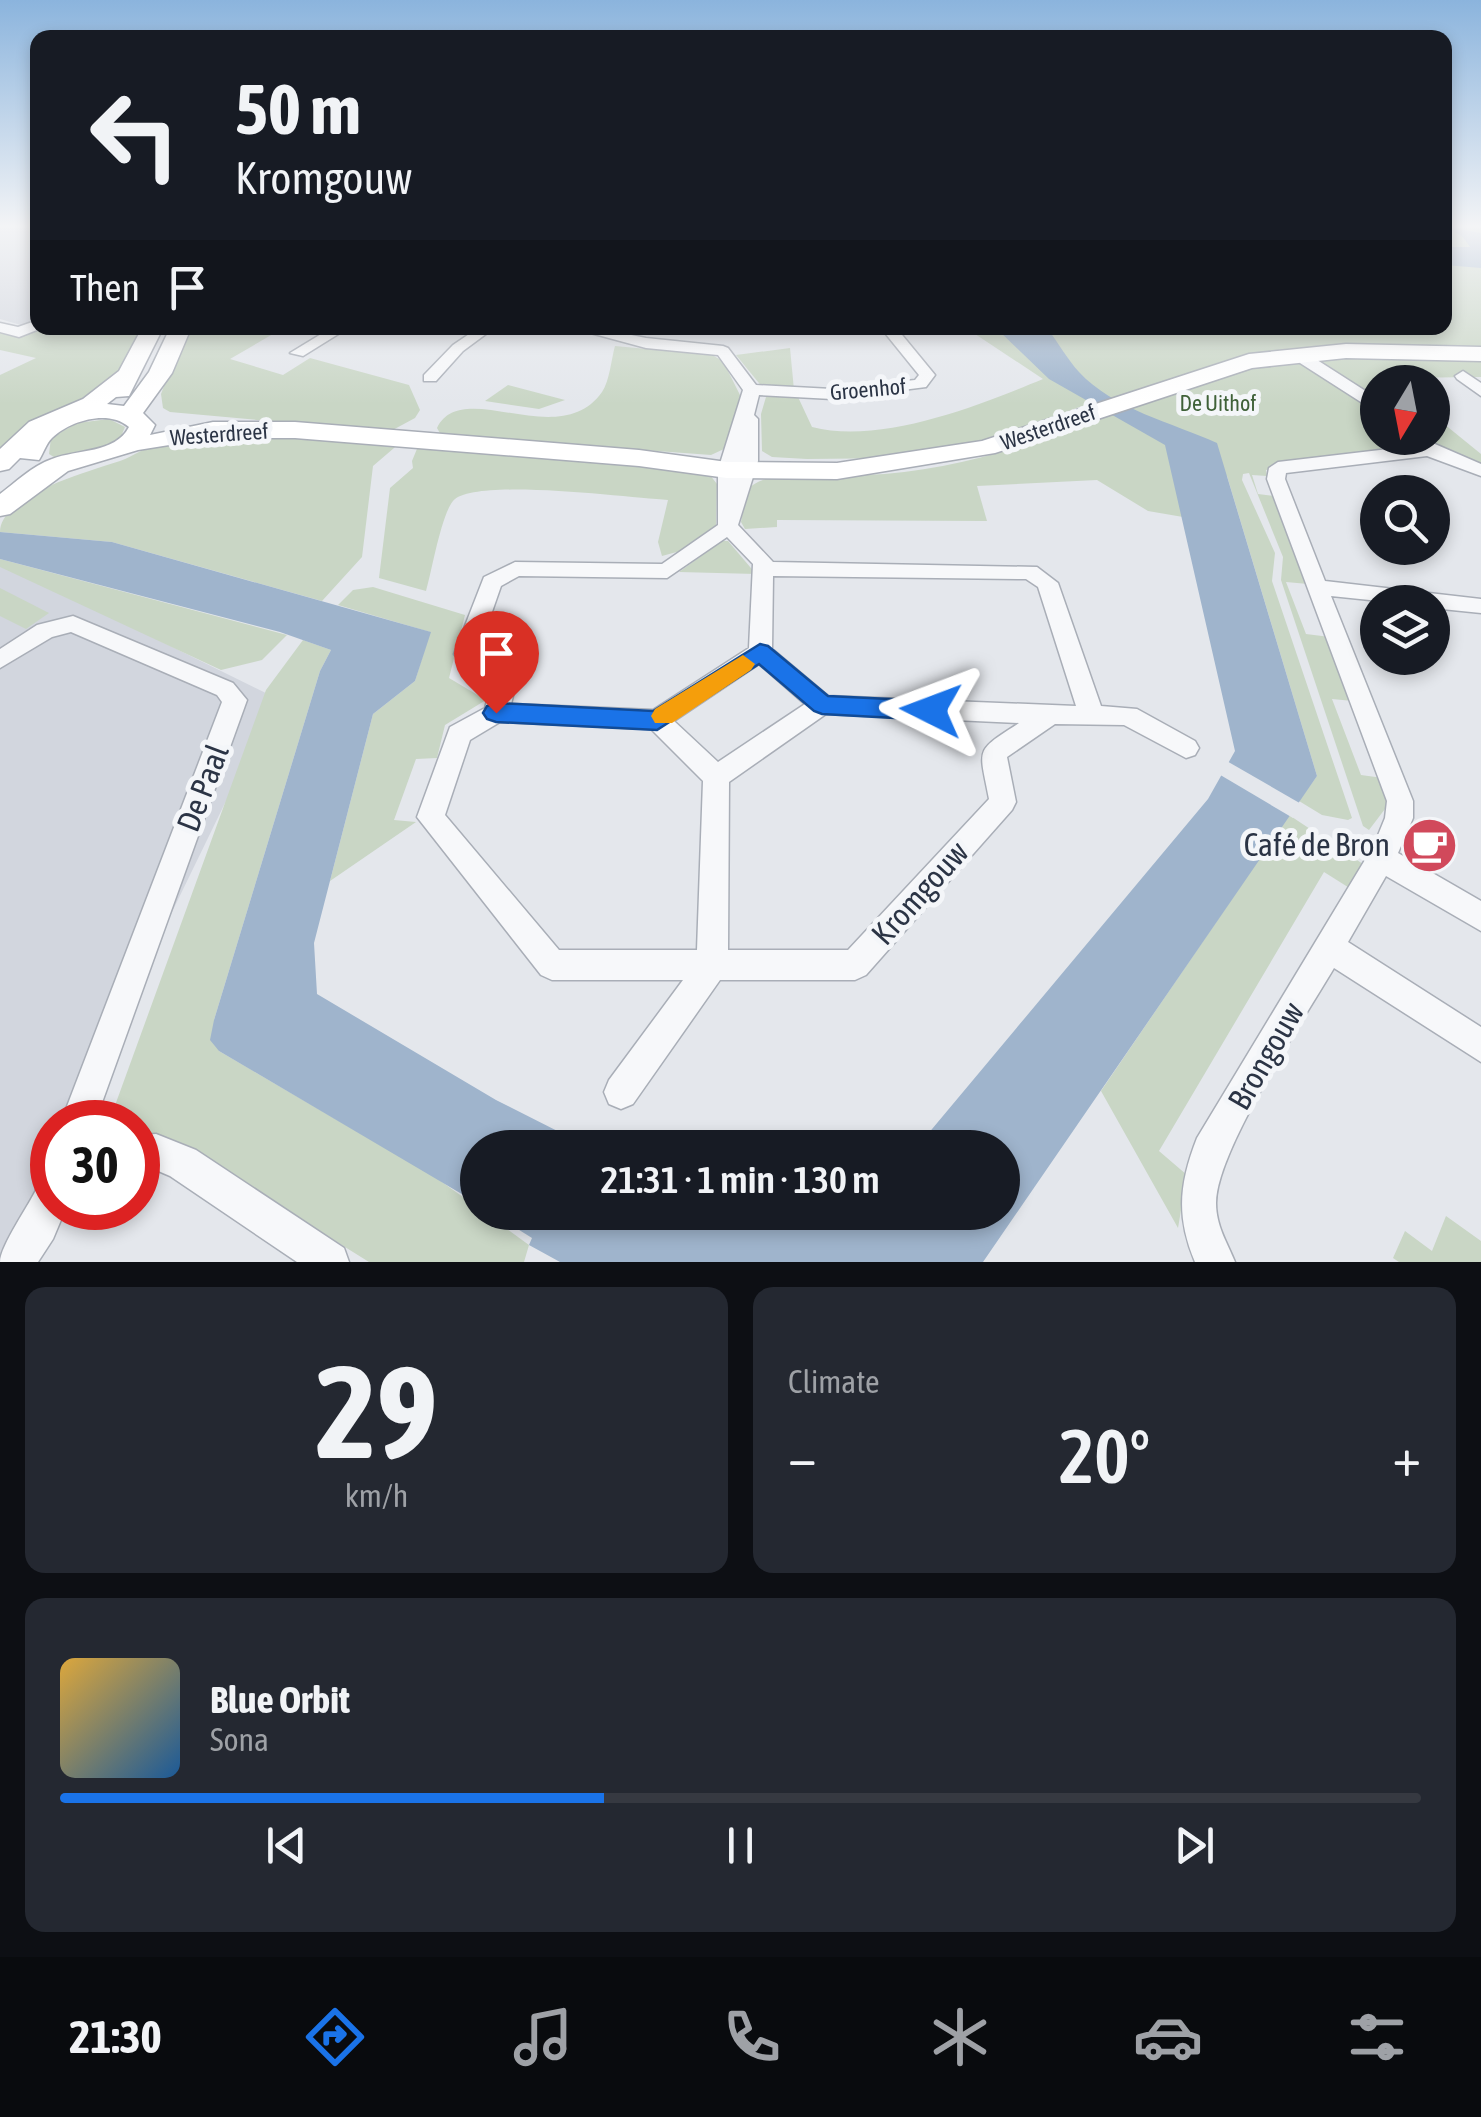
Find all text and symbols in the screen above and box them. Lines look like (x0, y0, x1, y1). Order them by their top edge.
text: 50 m (235, 69, 361, 149)
icon: left (70, 70, 200, 200)
text: Kromgouw (235, 152, 412, 204)
icon: arrive (160, 260, 215, 315)
text: Then (70, 266, 140, 309)
north arrow (1360, 365, 1450, 455)
map controls (1360, 365, 1450, 675)
street label: Groenhof (829, 373, 907, 405)
park label: De Uithof (1180, 390, 1256, 416)
street label: Westerdreef (997, 399, 1099, 455)
street label: Westerdreef (169, 418, 269, 450)
button: search (1360, 475, 1450, 565)
button: layers (1360, 585, 1450, 675)
pin (454, 611, 539, 714)
icon: arrive (469, 626, 524, 681)
position arrow (879, 658, 983, 762)
street label: De Paal (169, 739, 236, 837)
cafe icon: Café de Bron (1399, 815, 1459, 875)
place label: Café de Bron (1244, 826, 1390, 863)
street label: Kromgouw (864, 833, 976, 952)
street label: Brongouw (1220, 995, 1311, 1116)
speed limit sign: 30 (30, 1100, 160, 1230)
text: 21:31 · 1 min · 130 m (600, 1158, 880, 1201)
text: 29 (315, 1337, 438, 1486)
text: Climate (788, 1363, 880, 1400)
text: 20° (1059, 1413, 1150, 1499)
text: − (788, 1425, 817, 1488)
text: + (1392, 1425, 1421, 1488)
text: km/h (345, 1477, 408, 1514)
text: Blue Orbit (210, 1678, 350, 1721)
text: Sona (210, 1721, 269, 1758)
icon: previous (259, 1818, 314, 1873)
icon: pause (713, 1818, 768, 1873)
icon: next (1167, 1818, 1222, 1873)
icon: directions (300, 2002, 370, 2072)
icon: music (508, 2002, 578, 2072)
icon: phone (717, 2002, 787, 2072)
icon: climate (925, 2002, 995, 2072)
icon: car (1133, 2002, 1203, 2072)
icon: filters (1342, 2002, 1412, 2072)
text: 21:30 (69, 2011, 162, 2063)

